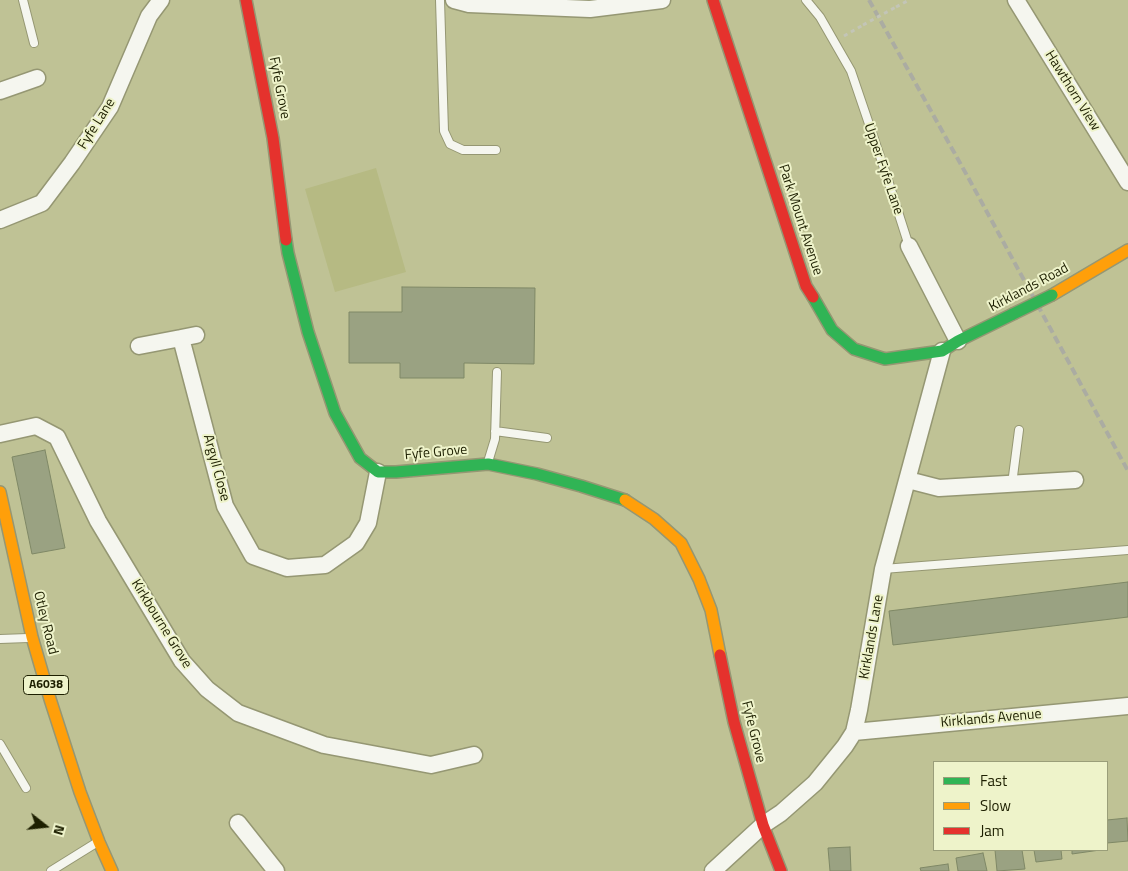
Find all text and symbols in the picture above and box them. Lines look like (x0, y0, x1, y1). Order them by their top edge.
street label: Hawthorn View (1041, 48, 1103, 134)
street label: Fyfe Grove (265, 56, 293, 120)
street label: Fyfe Lane (75, 95, 119, 153)
street label: Upper Fyfe Lane (859, 121, 907, 217)
street label: Park Mount Avenue (774, 162, 826, 278)
street label: Kirklands Road (986, 260, 1072, 316)
street label: Argyll Close (199, 433, 233, 503)
street label: Fyfe Grove (404, 442, 468, 464)
street label: Kirkbourne Grove (127, 576, 195, 672)
street label: Otley Road (29, 590, 61, 656)
street label: Kirklands Lane (856, 593, 888, 681)
road number: A6038 (23, 676, 68, 694)
street label: Fyfe Grove (737, 699, 769, 765)
street label: Kirklands Avenue (940, 706, 1042, 732)
legend (933, 761, 1108, 851)
text: Fast (980, 769, 1007, 792)
text: Slow (980, 794, 1011, 817)
north arrow (20, 801, 70, 851)
text: Jam (980, 819, 1004, 842)
text: N (48, 823, 71, 838)

